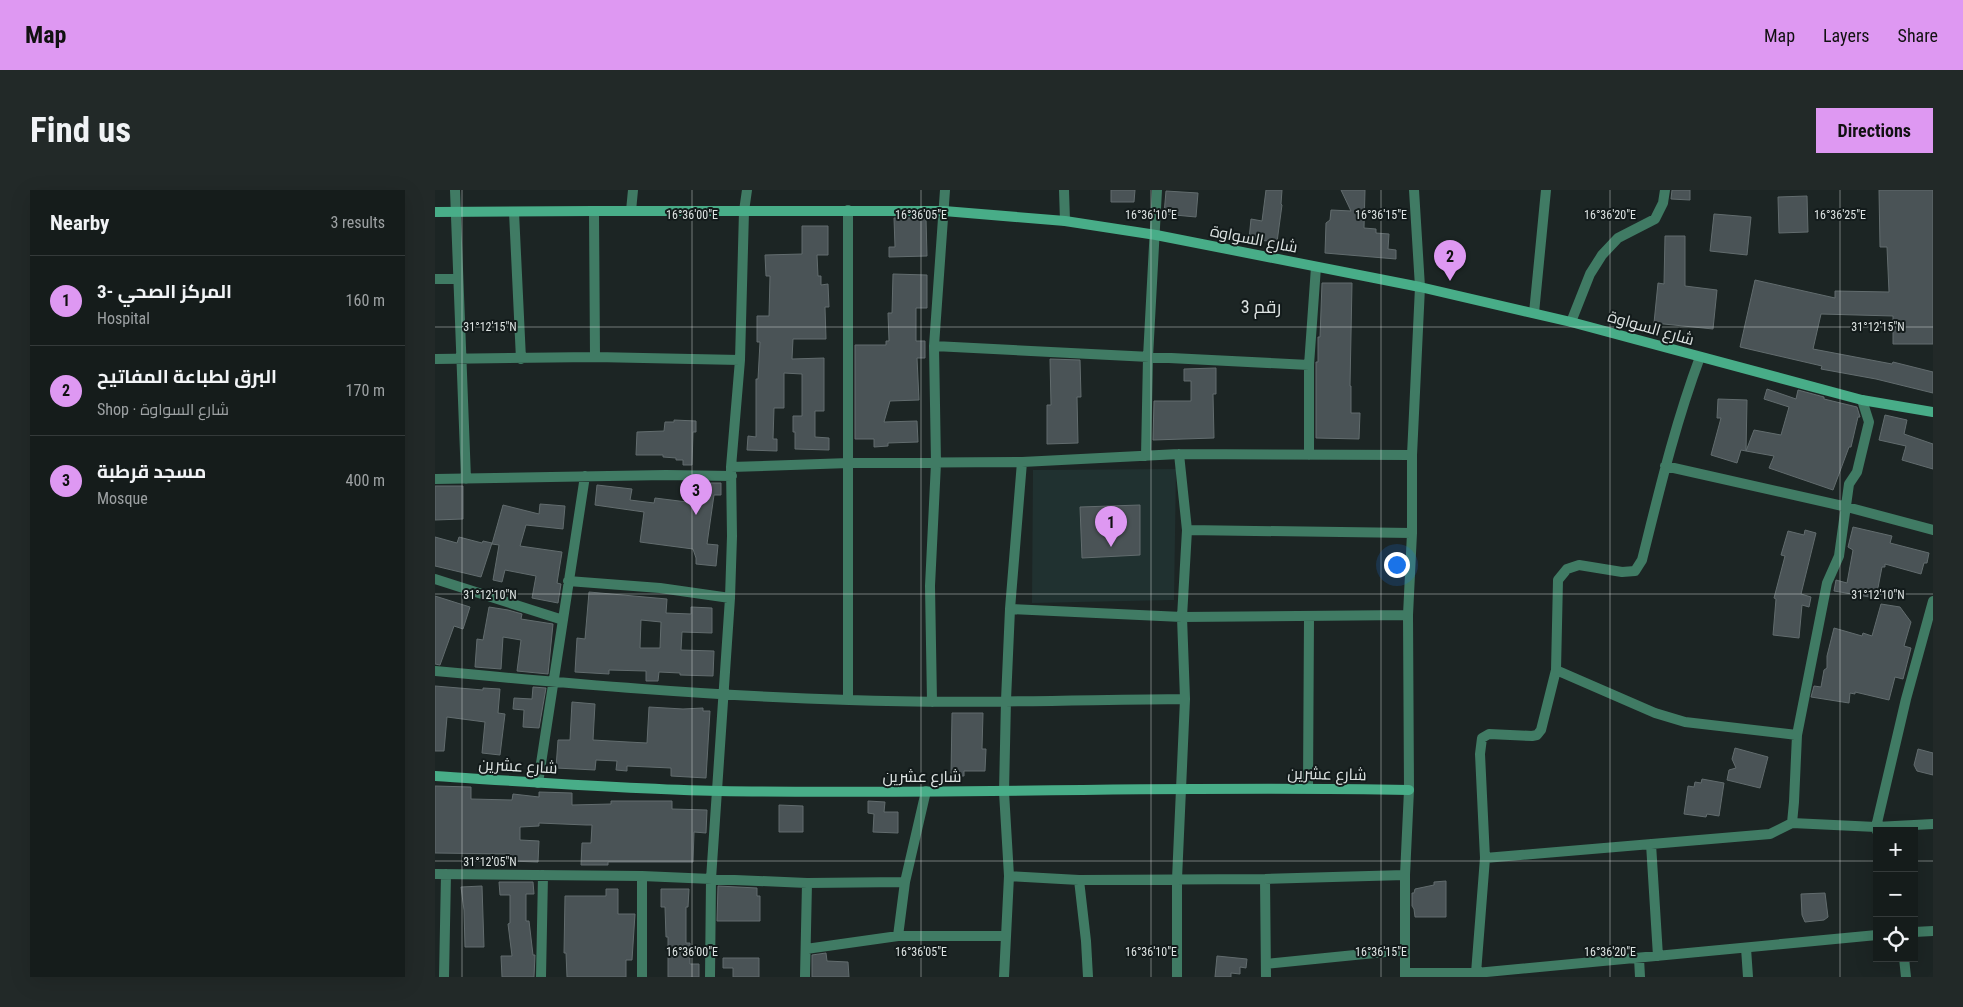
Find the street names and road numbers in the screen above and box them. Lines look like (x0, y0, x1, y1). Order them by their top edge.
street label: شارع السواوة (1208, 221, 1299, 259)
street label: شارع السواوة (1605, 307, 1696, 351)
street label: شارع عشرين (478, 754, 558, 780)
street label: شارع عشرين (1287, 764, 1367, 786)
street label: شارع عشرين (882, 767, 962, 788)

